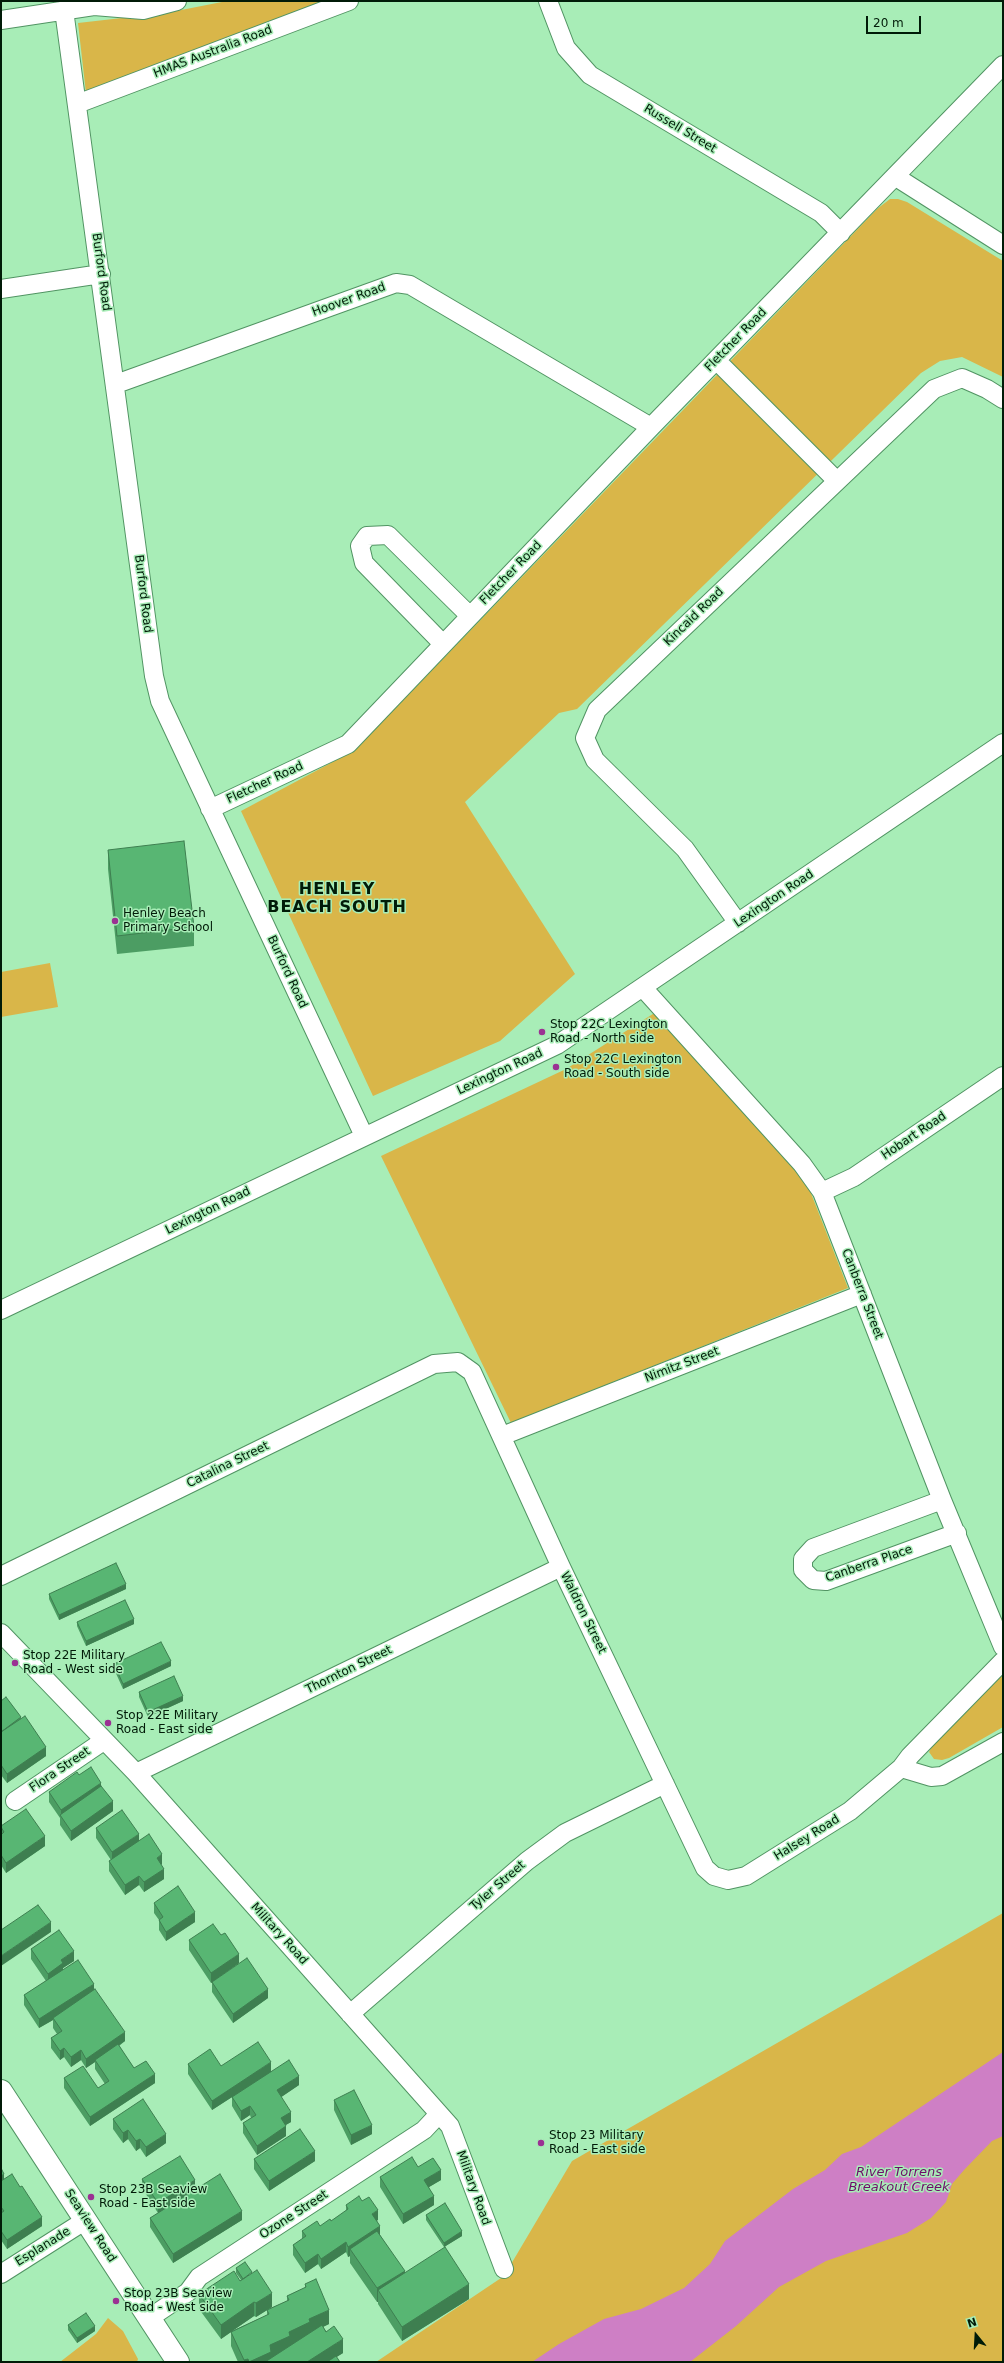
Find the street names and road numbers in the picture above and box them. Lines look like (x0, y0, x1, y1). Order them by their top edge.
street label: HMAS Australia Road (152, 23, 274, 81)
street label: Russell Street (641, 102, 719, 156)
street label: Burford Road (88, 232, 114, 312)
street label: Hoover Road (310, 280, 388, 320)
street label: Fletcher Road (702, 305, 770, 375)
street label: Fletcher Road (477, 538, 545, 608)
street label: Burford Road (131, 554, 155, 634)
street label: Kincaid Road (661, 585, 727, 649)
street label: Fletcher Road (224, 759, 306, 807)
street label: Lexington Road (731, 867, 817, 931)
street label: Burford Road (264, 933, 310, 1011)
street label: Lexington Road (455, 1046, 545, 1098)
street label: Hobart Road (879, 1109, 949, 1163)
street label: Lexington Road (163, 1184, 253, 1238)
street label: Canberra Street (838, 1247, 886, 1341)
street label: Nimitz Street (643, 1344, 721, 1386)
street label: Catalina Street (185, 1439, 271, 1491)
street label: Canberra Place (824, 1542, 914, 1586)
street label: Waldron Street (557, 1570, 609, 1656)
street label: Thornton Street (303, 1643, 395, 1697)
street label: Flora Street (27, 1744, 93, 1796)
street label: Halsey Road (772, 1812, 842, 1864)
street label: Tyler Street (467, 1858, 529, 1914)
street label: Military Road (247, 1900, 311, 1968)
street label: Military Road (453, 2149, 493, 2227)
street label: Seaview Road (61, 2187, 119, 2265)
street label: Ozone Street (257, 2188, 331, 2242)
street label: Esplanade (13, 2224, 73, 2270)

